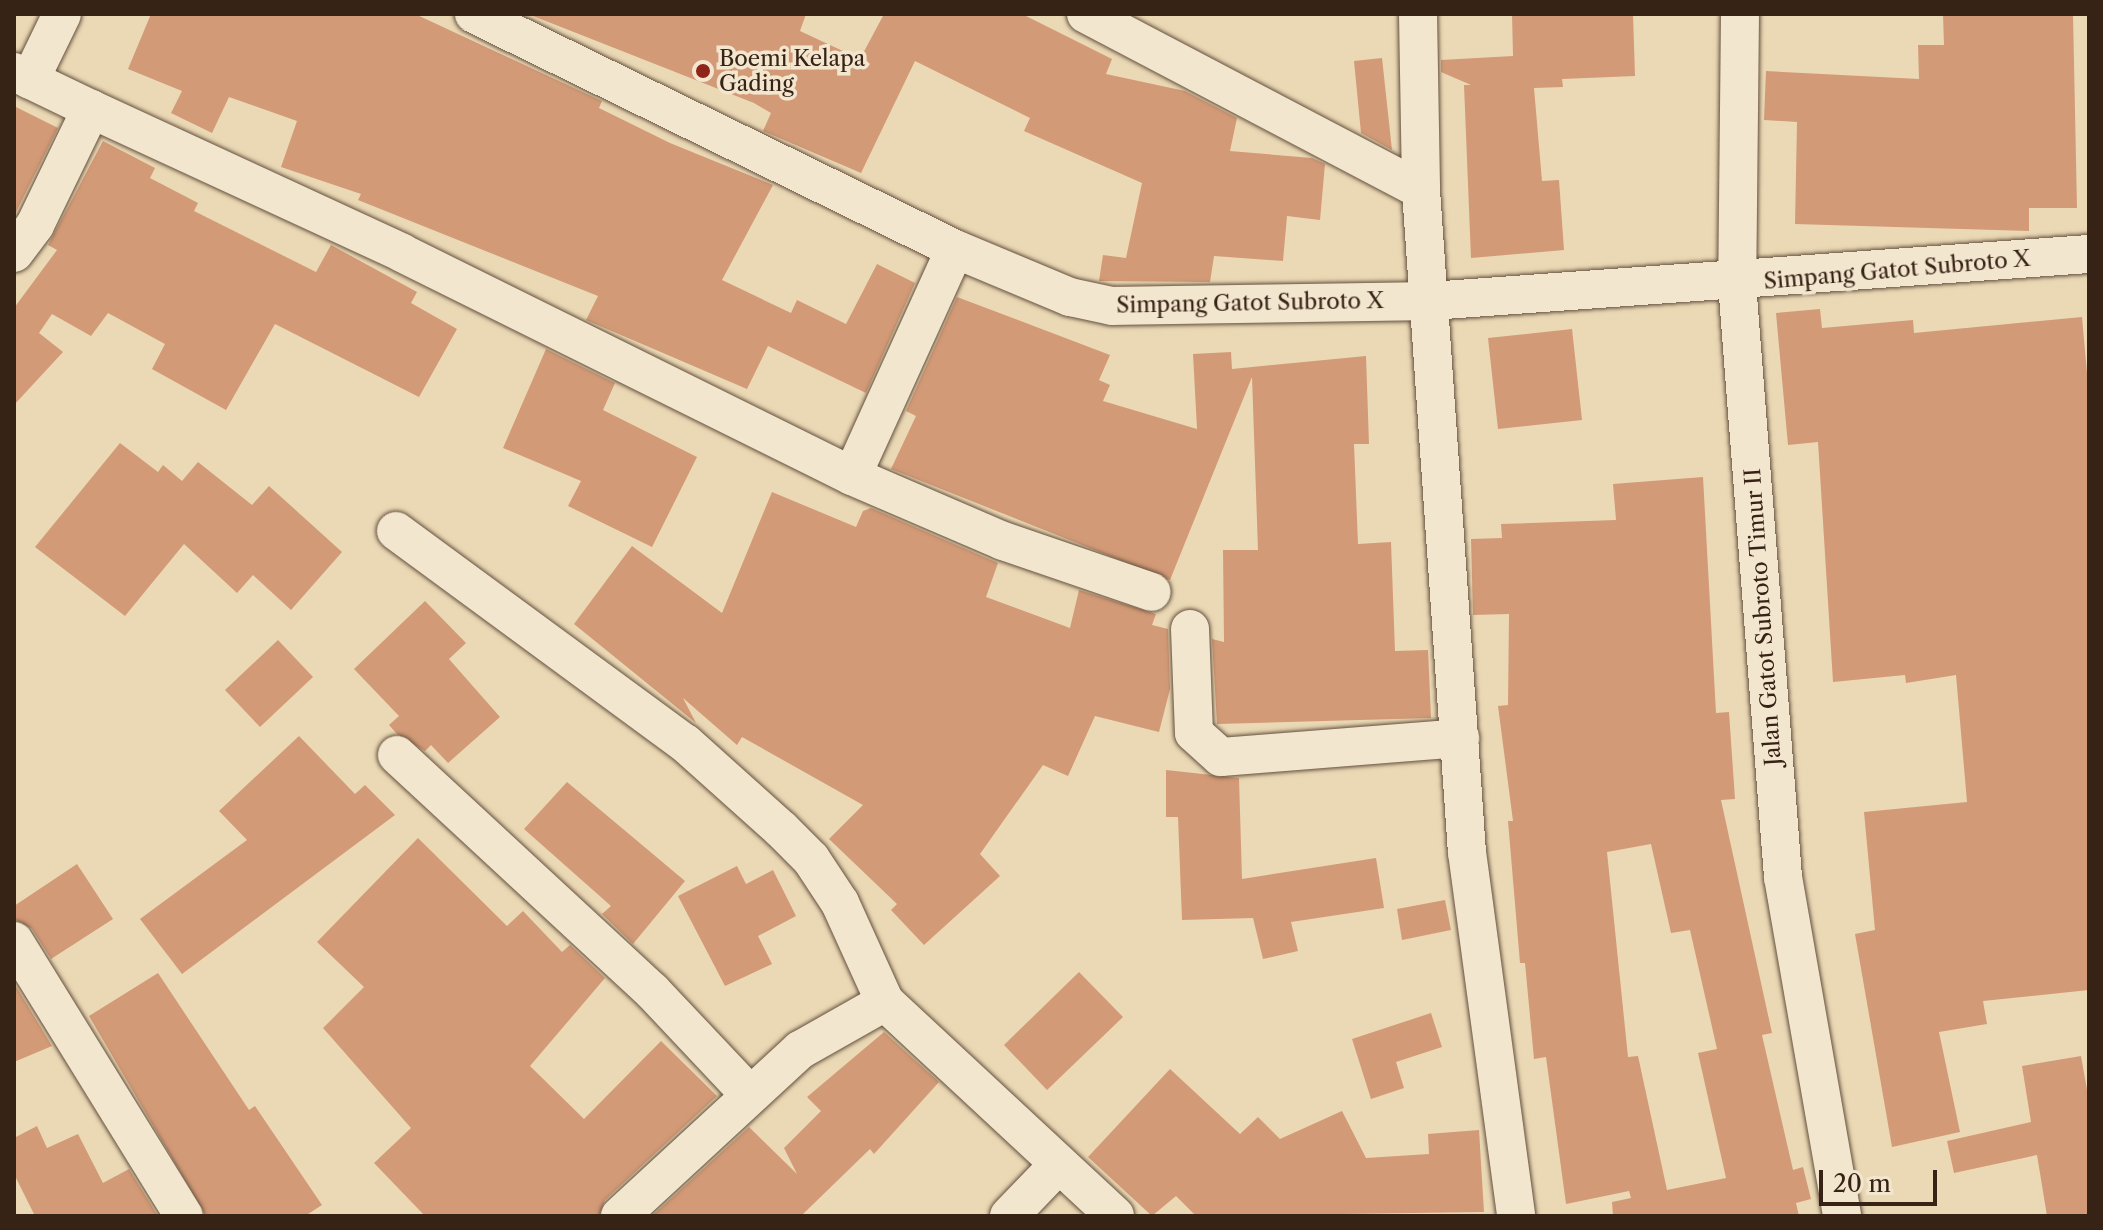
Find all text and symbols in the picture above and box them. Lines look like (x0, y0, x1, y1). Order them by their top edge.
place label: Boemi Kelapa Gading (719, 45, 865, 96)
marker: Boemi Kelapa Gading (694, 62, 712, 80)
street label: Simpang Gatot Subroto X (1762, 245, 2032, 295)
street label: Simpang Gatot Subroto X (1116, 287, 1384, 319)
street label: Jalan Gatot Subroto Timur II (1739, 467, 1787, 767)
scale bar (1823, 1154, 1941, 1204)
text: 20 m (1833, 1169, 1891, 1198)

